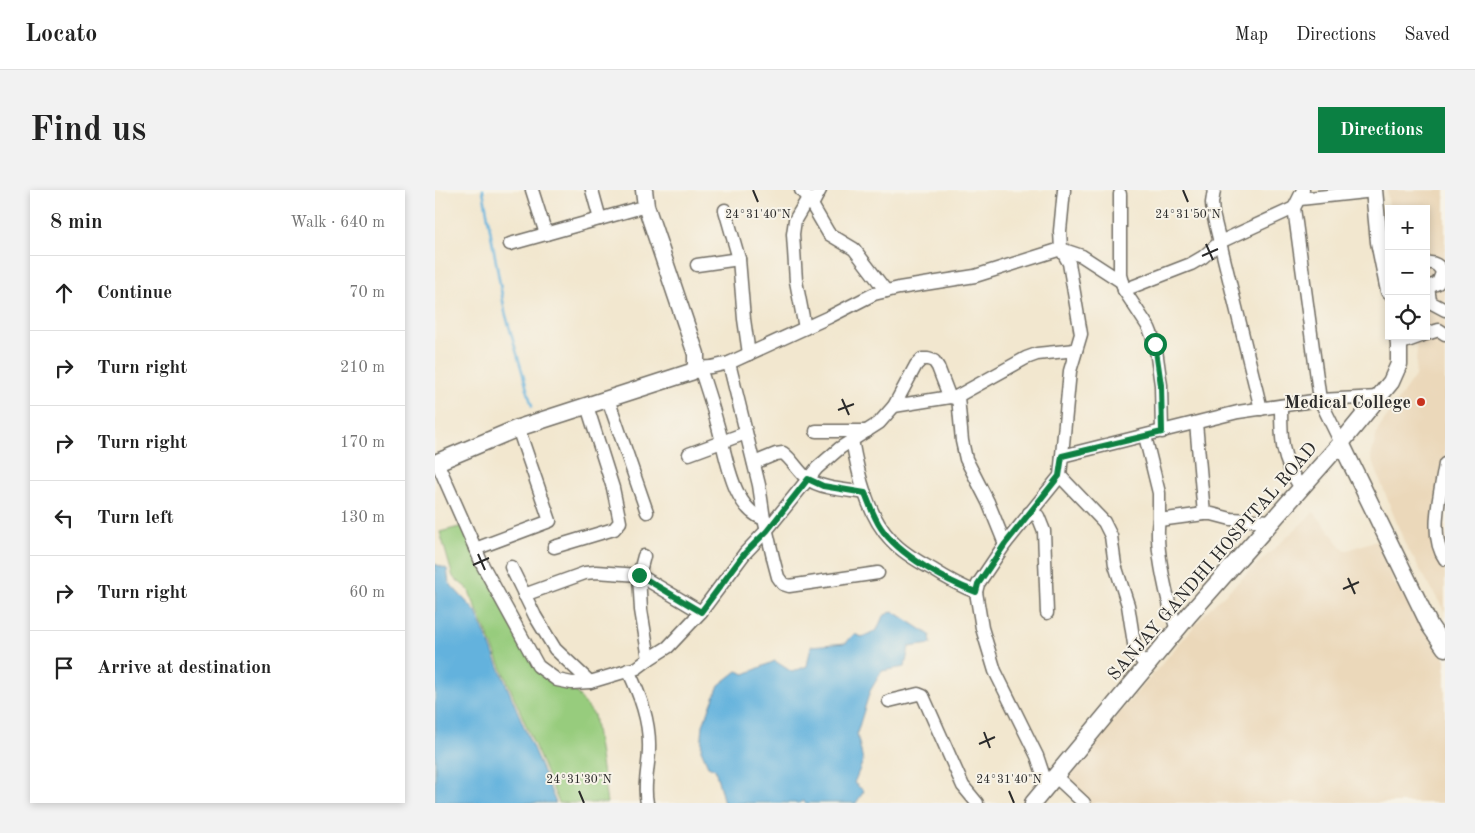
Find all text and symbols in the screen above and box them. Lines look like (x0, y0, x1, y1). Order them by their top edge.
text: Locato (25, 23, 97, 47)
text: Map (1235, 26, 1268, 44)
text: Directions (1296, 26, 1376, 44)
text: Saved (1404, 26, 1450, 44)
button: Directions (1318, 107, 1445, 153)
text: Find us (30, 113, 146, 148)
map controls (1385, 205, 1430, 340)
button: + (1385, 205, 1430, 250)
text: 24°31'50"N (1155, 208, 1221, 221)
text: 24°31'40"N (725, 209, 791, 221)
text: 8 min (50, 212, 103, 233)
text: Walk · 640 m (290, 215, 385, 231)
button: − (1385, 250, 1430, 295)
icon: ahead (50, 279, 78, 307)
text: Continue (97, 284, 172, 303)
text: 70 m (349, 285, 385, 301)
button: locate (1385, 295, 1430, 340)
route start (1144, 333, 1167, 356)
icon: right (50, 354, 78, 382)
text: Turn right (97, 359, 187, 378)
text: 210 m (340, 360, 385, 376)
place label: Medical College (1284, 394, 1411, 412)
marker: Medical College (1415, 396, 1427, 408)
icon: right (50, 429, 78, 457)
text: Turn right (97, 434, 187, 453)
text: 170 m (340, 435, 385, 451)
street label: SANJAY GANDHI HOSPITAL ROAD (1105, 439, 1321, 684)
icon: left (50, 504, 78, 532)
text: Turn left (97, 509, 174, 528)
text: 130 m (340, 510, 385, 526)
route end (628, 564, 651, 587)
icon: right (50, 579, 78, 607)
text: Turn right (97, 584, 187, 603)
text: 60 m (349, 585, 385, 601)
icon: arrive (50, 654, 78, 682)
text: Arrive at destination (97, 659, 271, 678)
text: 24°31'30"N (546, 774, 612, 786)
text: 24°31'40"N (976, 774, 1042, 786)

